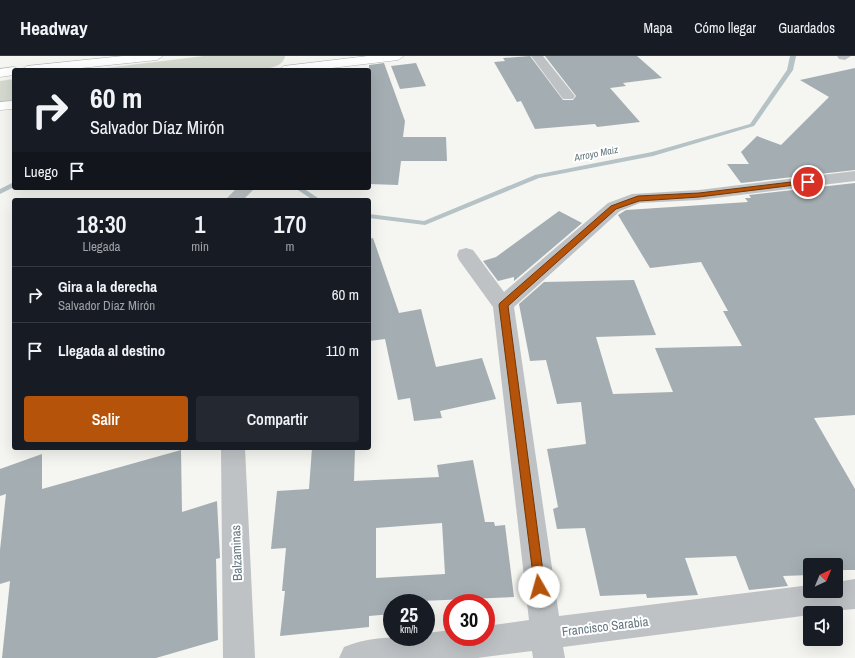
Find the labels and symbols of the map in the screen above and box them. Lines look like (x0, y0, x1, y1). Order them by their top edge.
water label: Arroyo Maiz (572, 143, 620, 164)
pin (791, 165, 825, 199)
street label: Balzaminas (227, 525, 246, 581)
north arrow (803, 558, 843, 598)
position arrow (518, 566, 560, 608)
speed limit sign: 30 (443, 594, 495, 646)
street label: Francisco Sarabia (561, 613, 649, 640)

